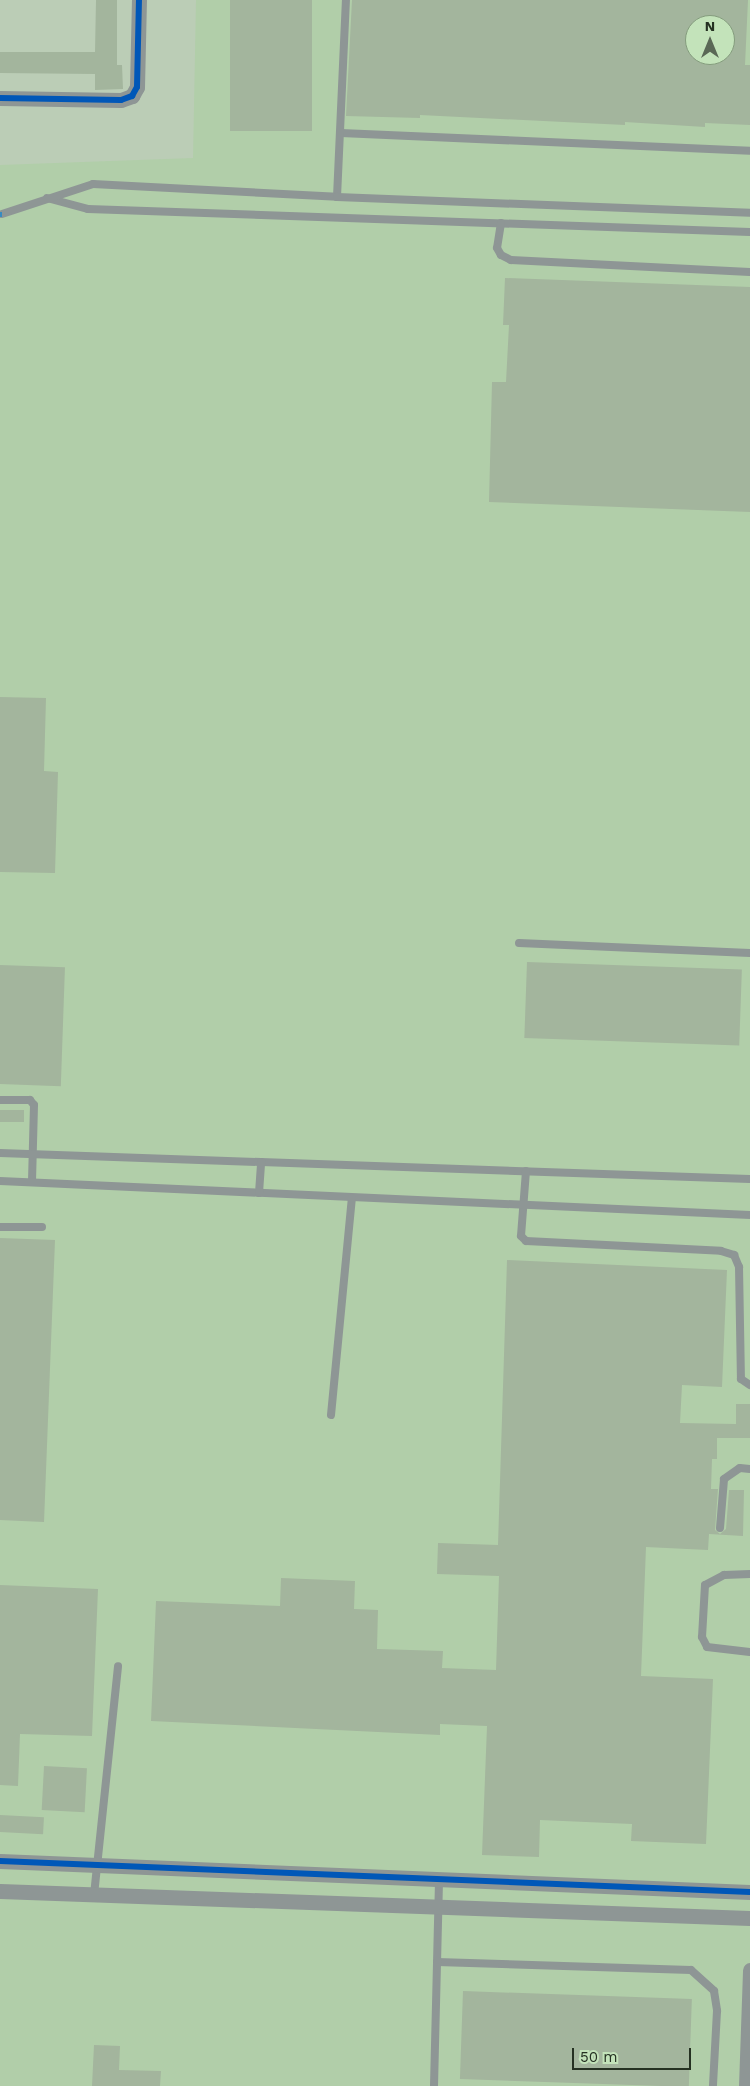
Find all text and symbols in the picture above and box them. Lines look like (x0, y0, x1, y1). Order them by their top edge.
north arrow (685, 15, 735, 65)
text: N (705, 18, 715, 34)
scale bar (575, 2038, 694, 2070)
text: 50 m (580, 2048, 617, 2066)

